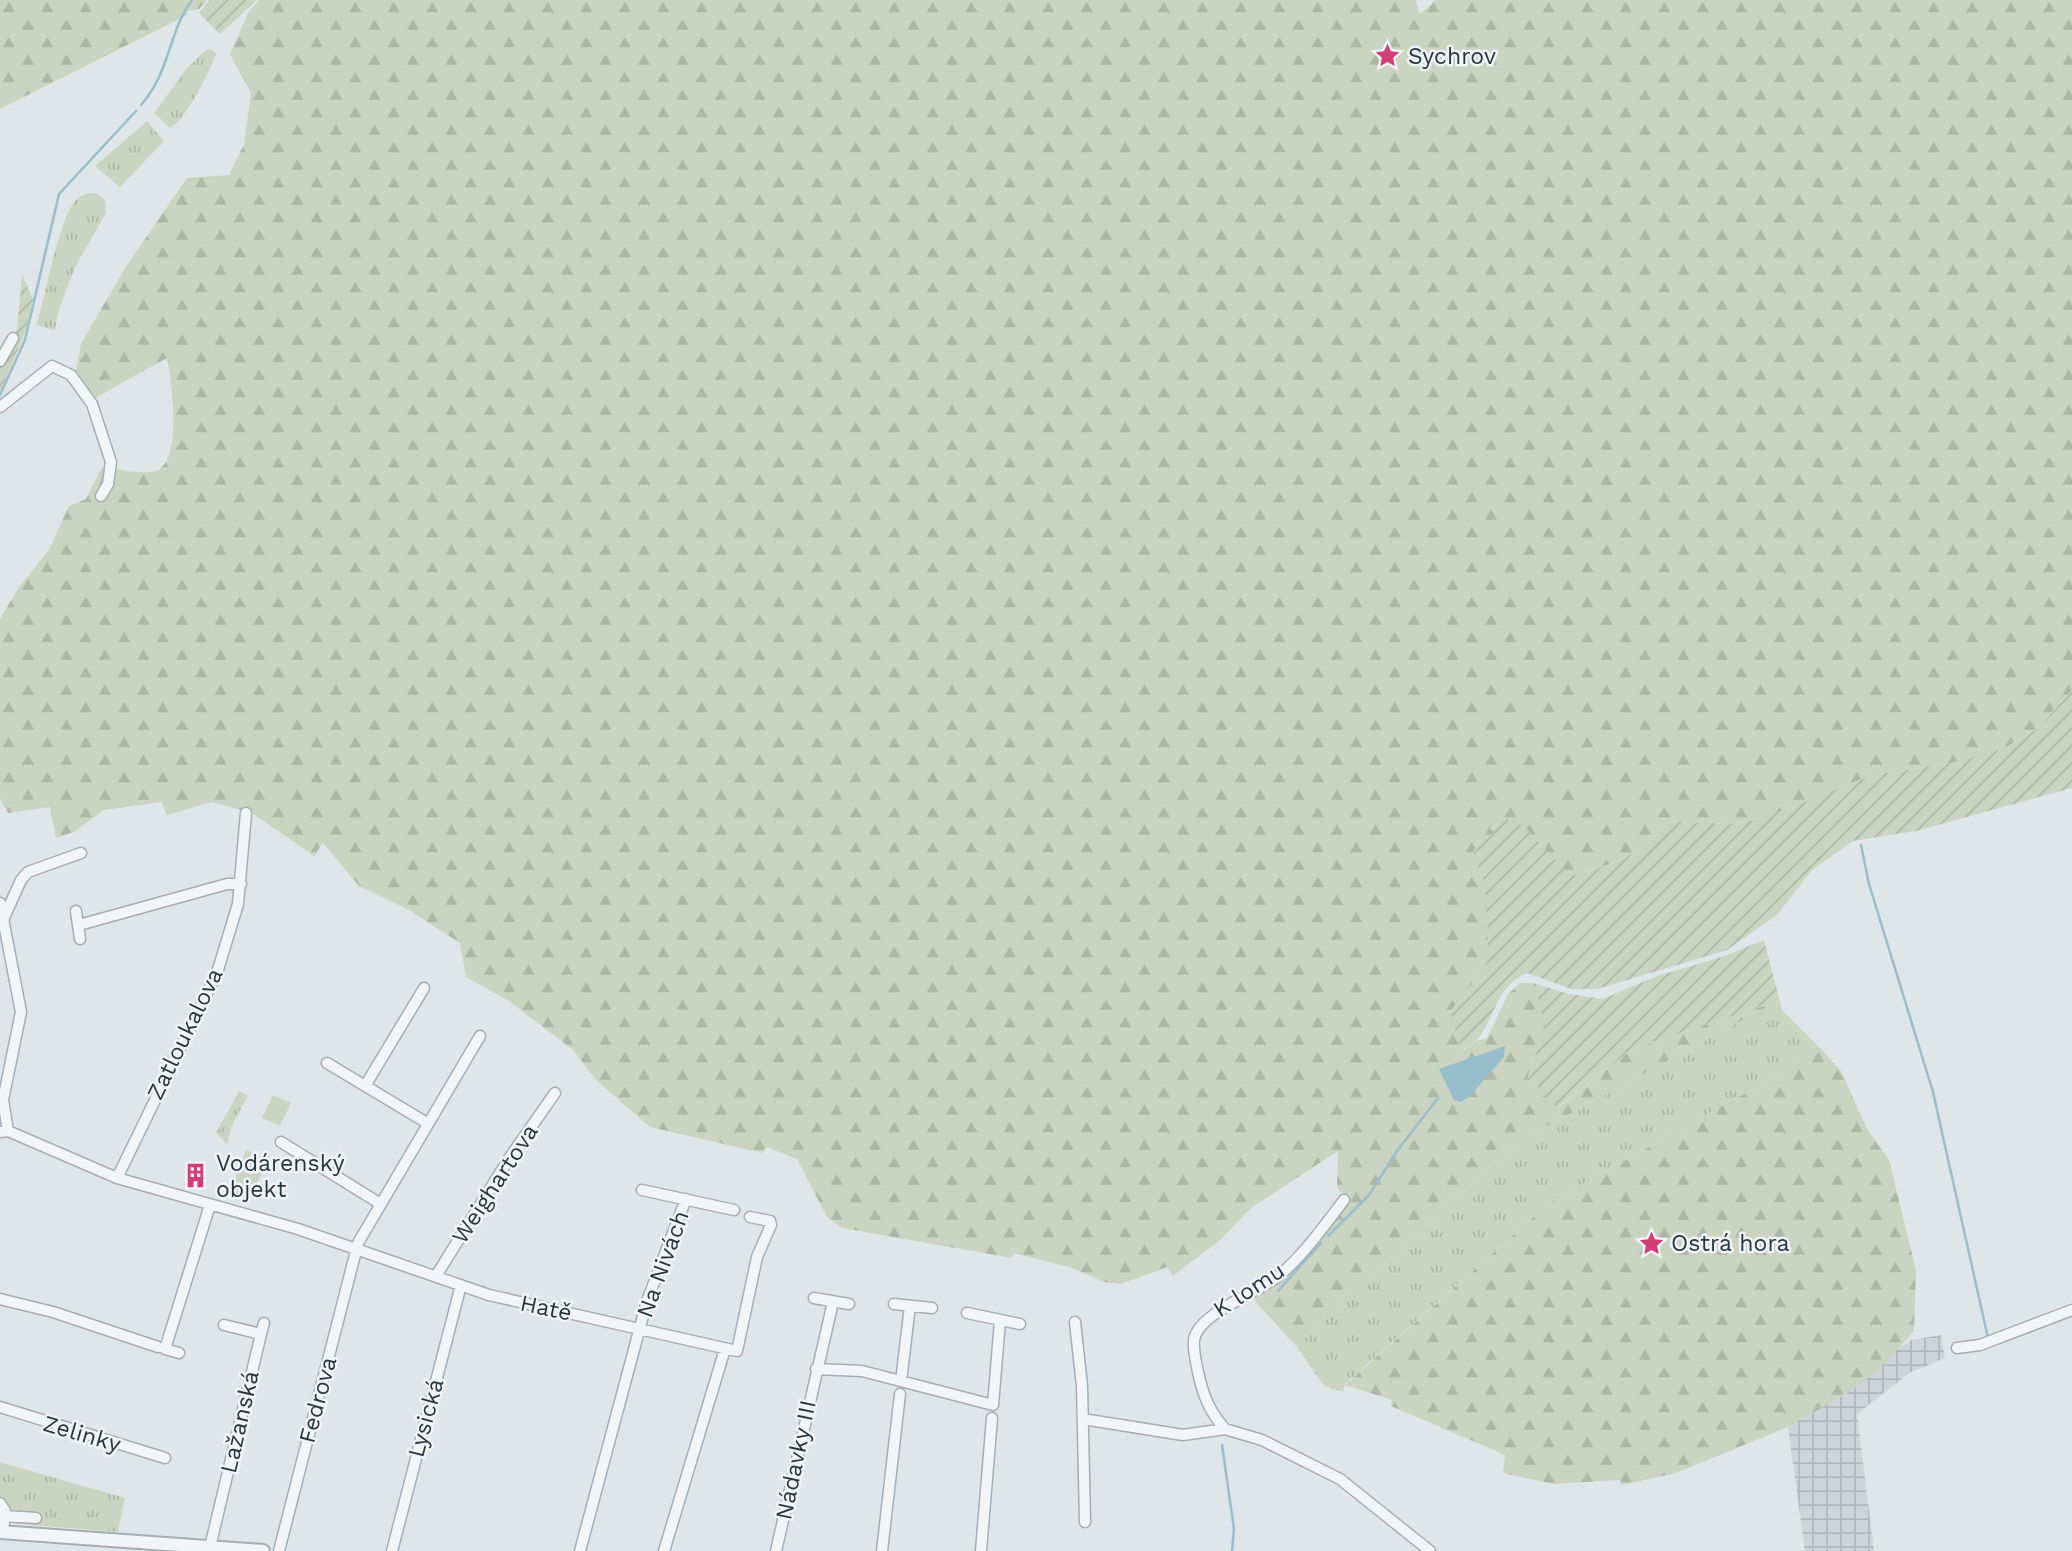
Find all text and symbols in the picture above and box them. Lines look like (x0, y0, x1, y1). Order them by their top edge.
place icon: Sychrov (1374, 42, 1402, 70)
place label: Sychrov (1408, 43, 1496, 70)
street label: Zatloukalova (142, 964, 228, 1104)
street label: Weighartova (446, 1119, 544, 1249)
place label: Vodárenský objekt (216, 1150, 345, 1203)
building icon: Vodárenský objekt (182, 1162, 210, 1190)
street label: Na Nivách (631, 1207, 695, 1321)
place icon: Ostrá hora (1637, 1229, 1665, 1257)
place label: Ostrá hora (1671, 1230, 1789, 1257)
street label: K lomu (1208, 1257, 1290, 1323)
street label: Hatě (518, 1289, 574, 1327)
street label: Fedrova (294, 1354, 342, 1446)
street label: Lažanská (215, 1368, 265, 1476)
street label: Lysická (403, 1376, 449, 1460)
street label: Nádavky III (770, 1398, 822, 1522)
street label: Zelinky (40, 1410, 124, 1458)

